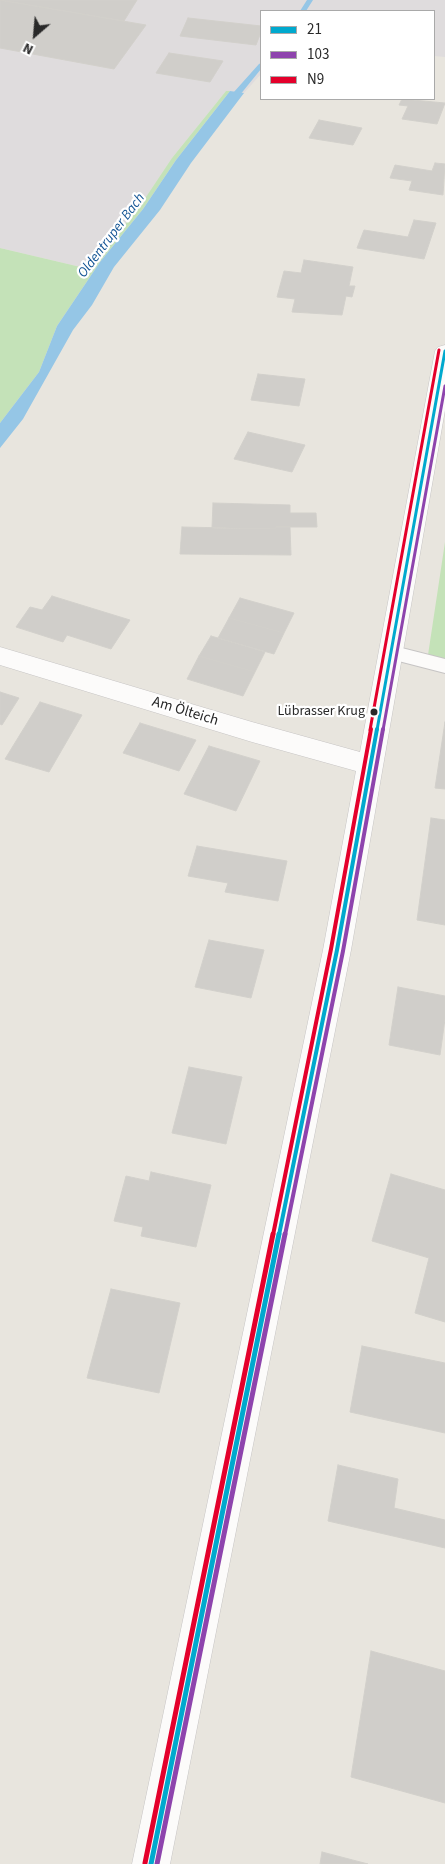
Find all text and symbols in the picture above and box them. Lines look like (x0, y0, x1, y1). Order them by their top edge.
north arrow (10, 10, 60, 60)
legend (260, 10, 435, 100)
text: 21 (307, 19, 322, 40)
text: N (20, 37, 37, 59)
text: 103 (307, 44, 329, 65)
text: N9 (307, 69, 324, 90)
water label: Oldentruper Bach (75, 191, 149, 281)
street label: Am Ölteich (150, 693, 220, 731)
place label: Lübrasser Krug (277, 704, 365, 720)
marker: Lübrasser Krug (369, 707, 379, 717)

